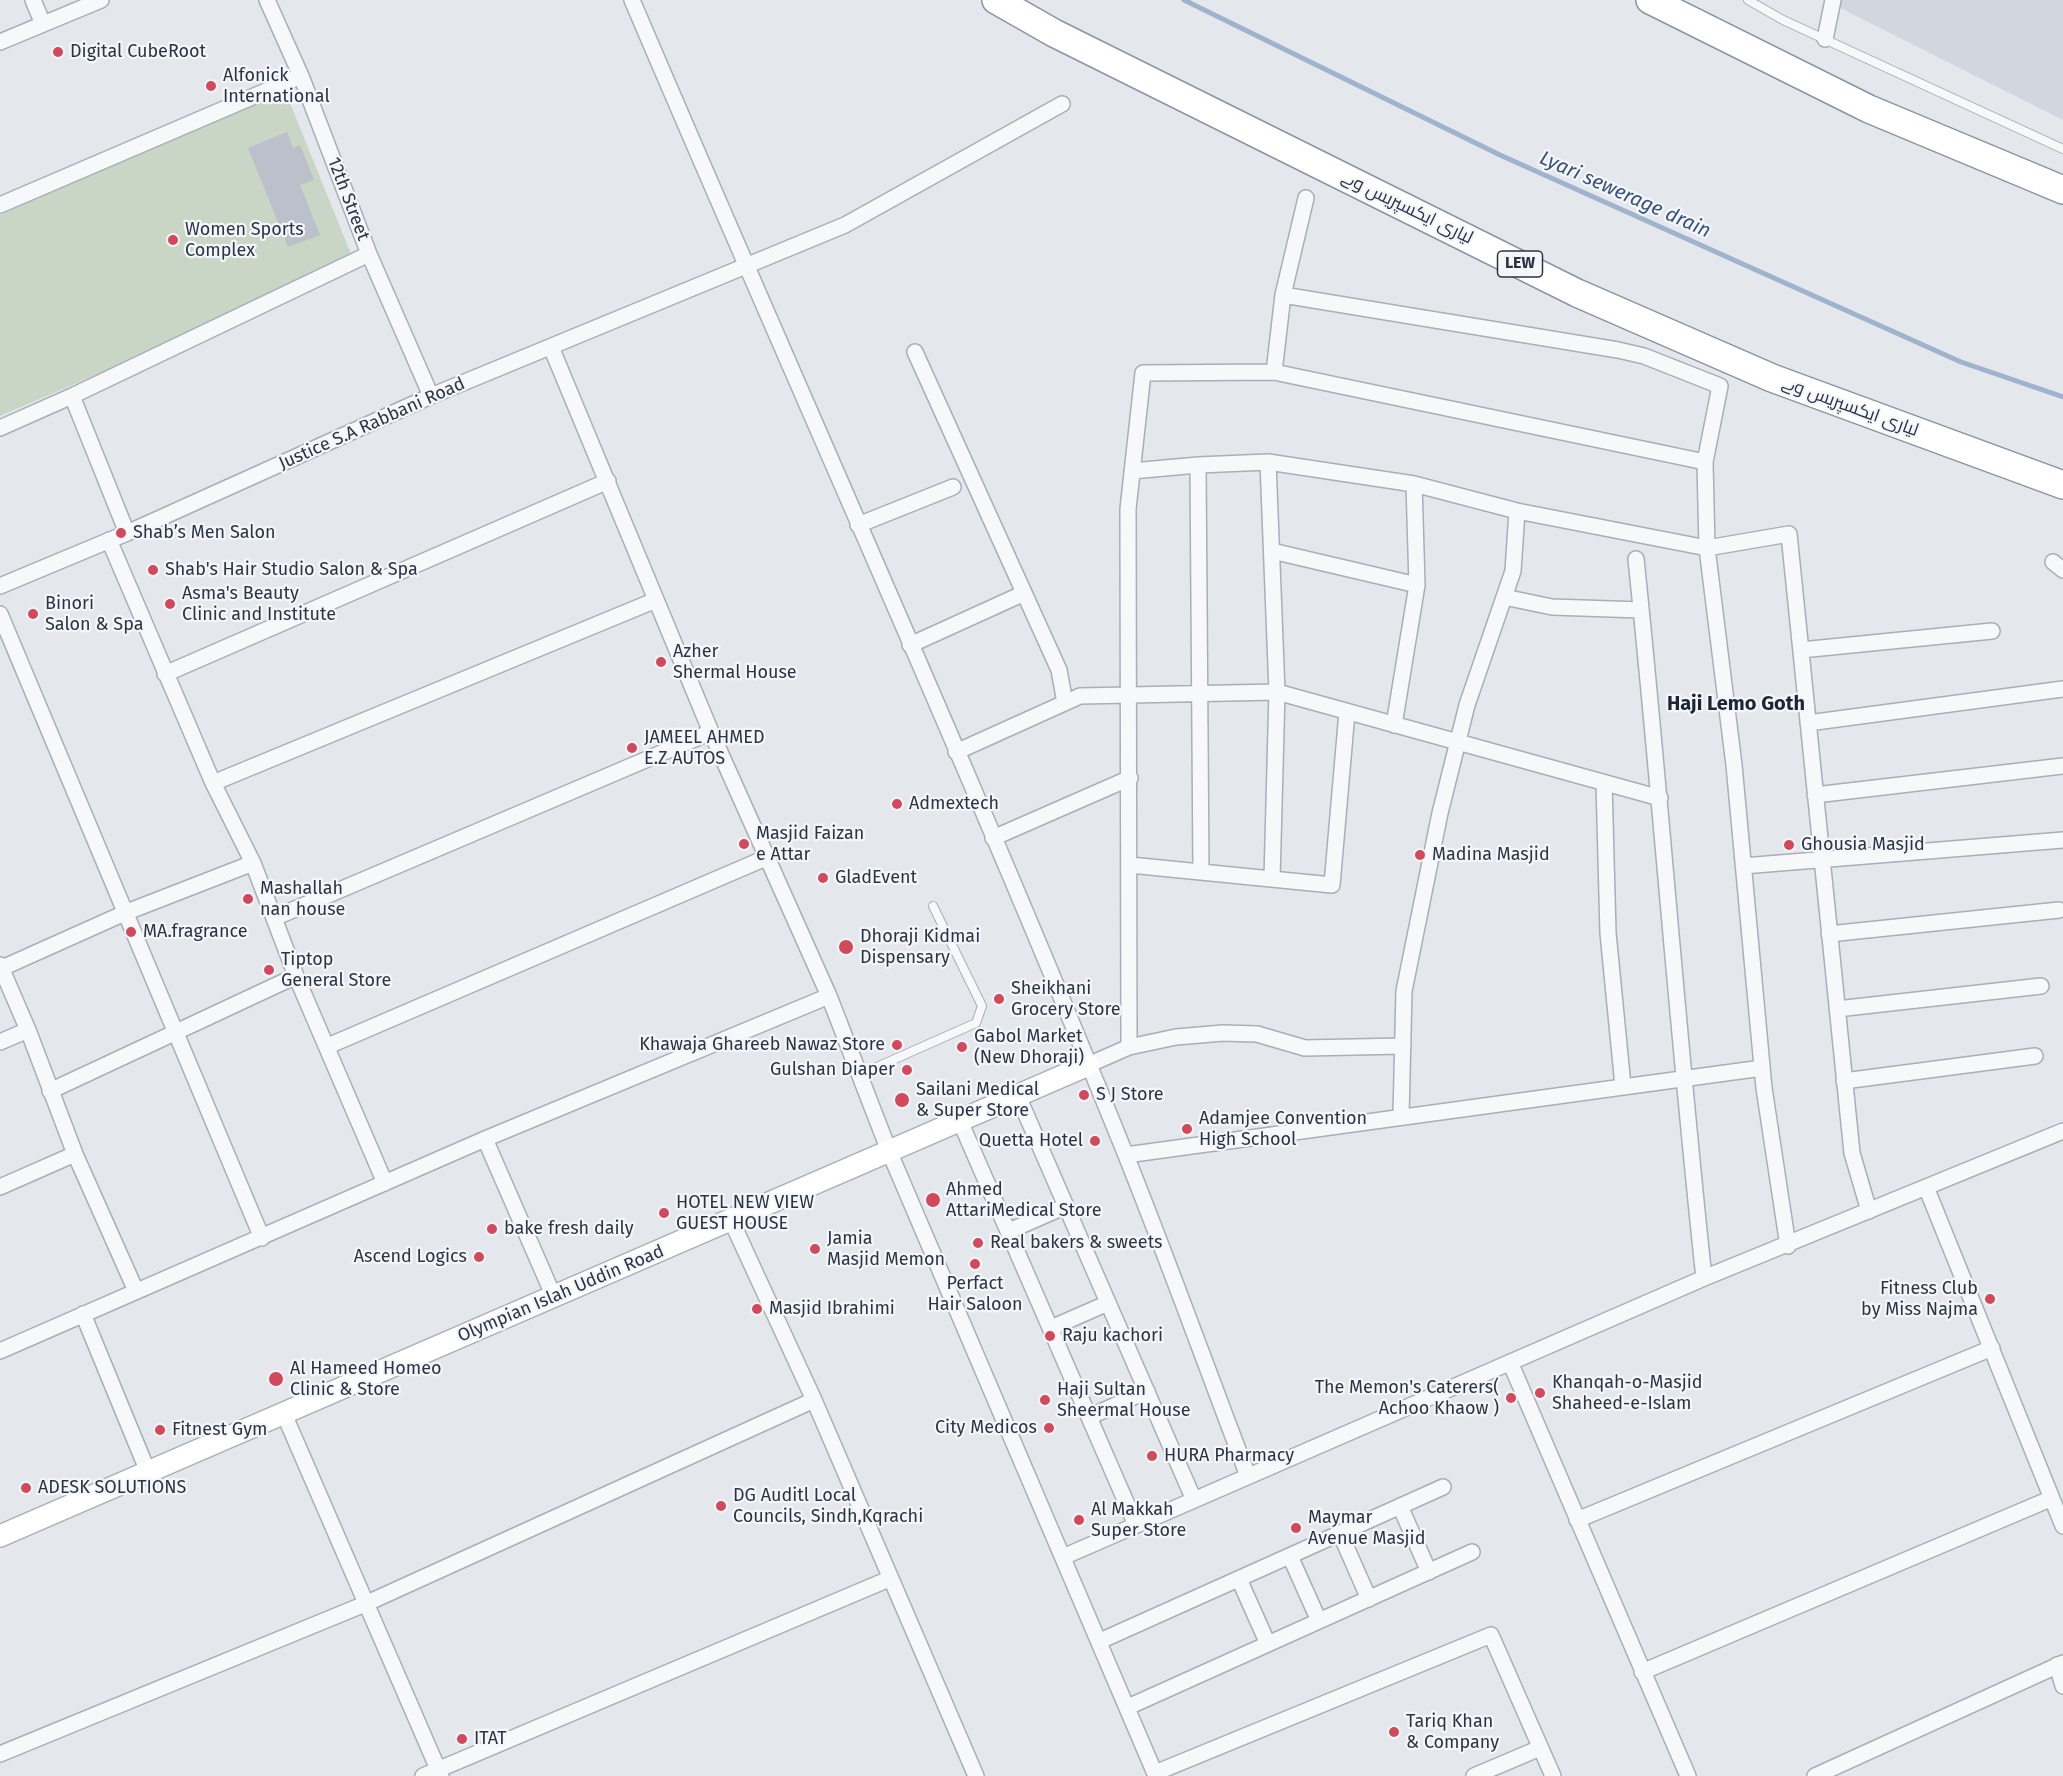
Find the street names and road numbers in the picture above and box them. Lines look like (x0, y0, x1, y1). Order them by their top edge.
street label: 12th Street (322, 154, 374, 244)
street label: لیاری ایکسپریس وے (1338, 167, 1476, 249)
road number: LEW (1498, 251, 1543, 277)
street label: لیاری ایکسپریس وے (1779, 372, 1921, 442)
street label: Justice S.A Rabbani Road (276, 373, 468, 475)
street label: Olympian Islah Uddin Road (455, 1241, 667, 1347)

